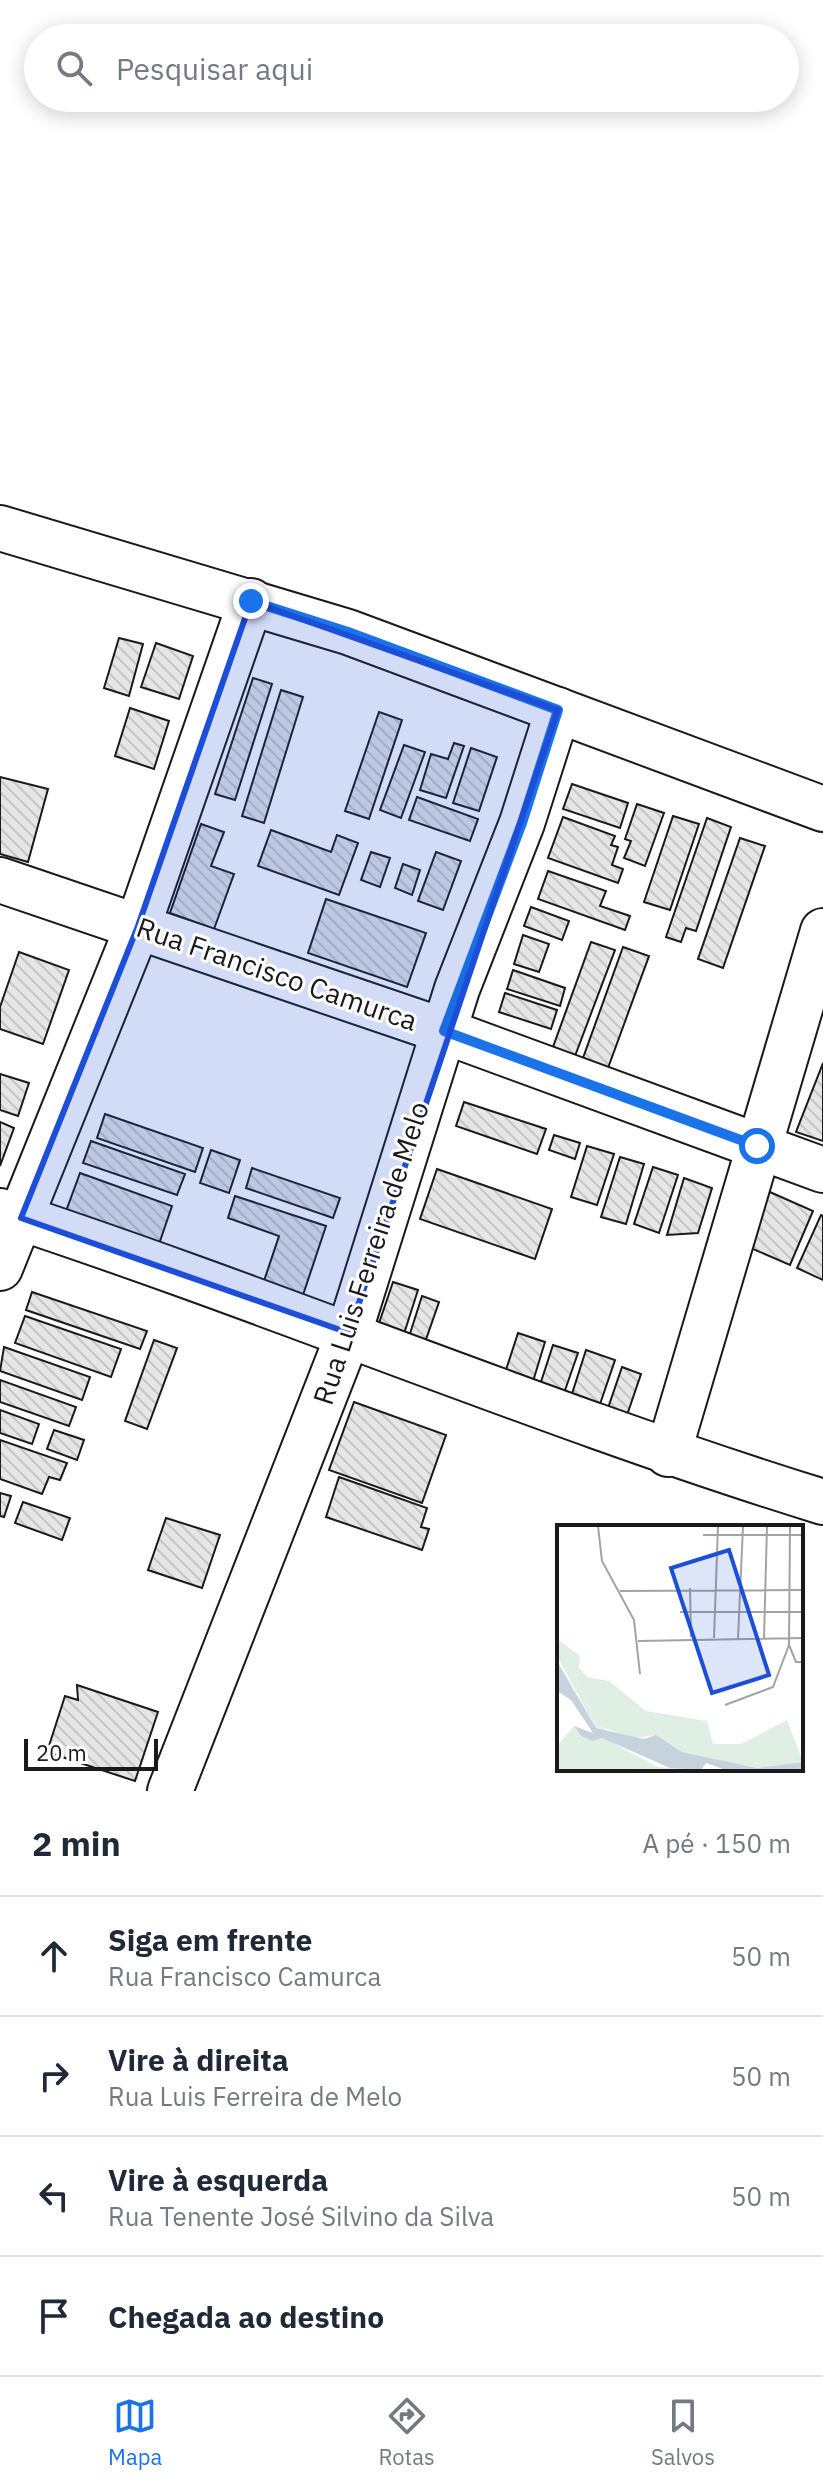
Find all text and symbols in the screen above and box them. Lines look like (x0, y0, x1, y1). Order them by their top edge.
search box (24, 24, 799, 112)
icon: search (52, 46, 96, 90)
text: Pesquisar aqui (116, 49, 313, 88)
route end (233, 583, 269, 619)
street label: Rua Francisco Camurca (132, 908, 422, 1039)
street label: Rua Luis Ferreira de Melo (304, 1097, 437, 1409)
route start (739, 1128, 775, 1164)
inset map (557, 1525, 803, 1771)
scale bar (24, 1735, 158, 1771)
text: 20 m (36, 1738, 87, 1767)
text: 2 min (32, 1821, 121, 1865)
text: A pé · 150 m (642, 1826, 791, 1860)
text: Siga em frente (108, 1920, 312, 1959)
icon: ahead (32, 1934, 76, 1978)
text: 50 m (731, 1939, 791, 1973)
text: Rua Francisco Camurca (108, 1959, 381, 1993)
text: Vire à direita (108, 2040, 289, 2079)
icon: right (32, 2054, 76, 2098)
text: 50 m (731, 2059, 791, 2093)
text: Rua Luis Ferreira de Melo (108, 2079, 402, 2113)
text: Vire à esquerda (108, 2160, 328, 2199)
icon: left (32, 2174, 76, 2218)
text: 50 m (731, 2179, 791, 2213)
text: Rua Tenente José Silvino da Silva (108, 2199, 494, 2233)
icon: arrive (32, 2294, 76, 2338)
text: Chegada ao destino (108, 2297, 384, 2336)
tab: Mapa (108, 2394, 162, 2471)
tab: Rotas (378, 2394, 435, 2471)
tab: Salvos (651, 2394, 715, 2471)

